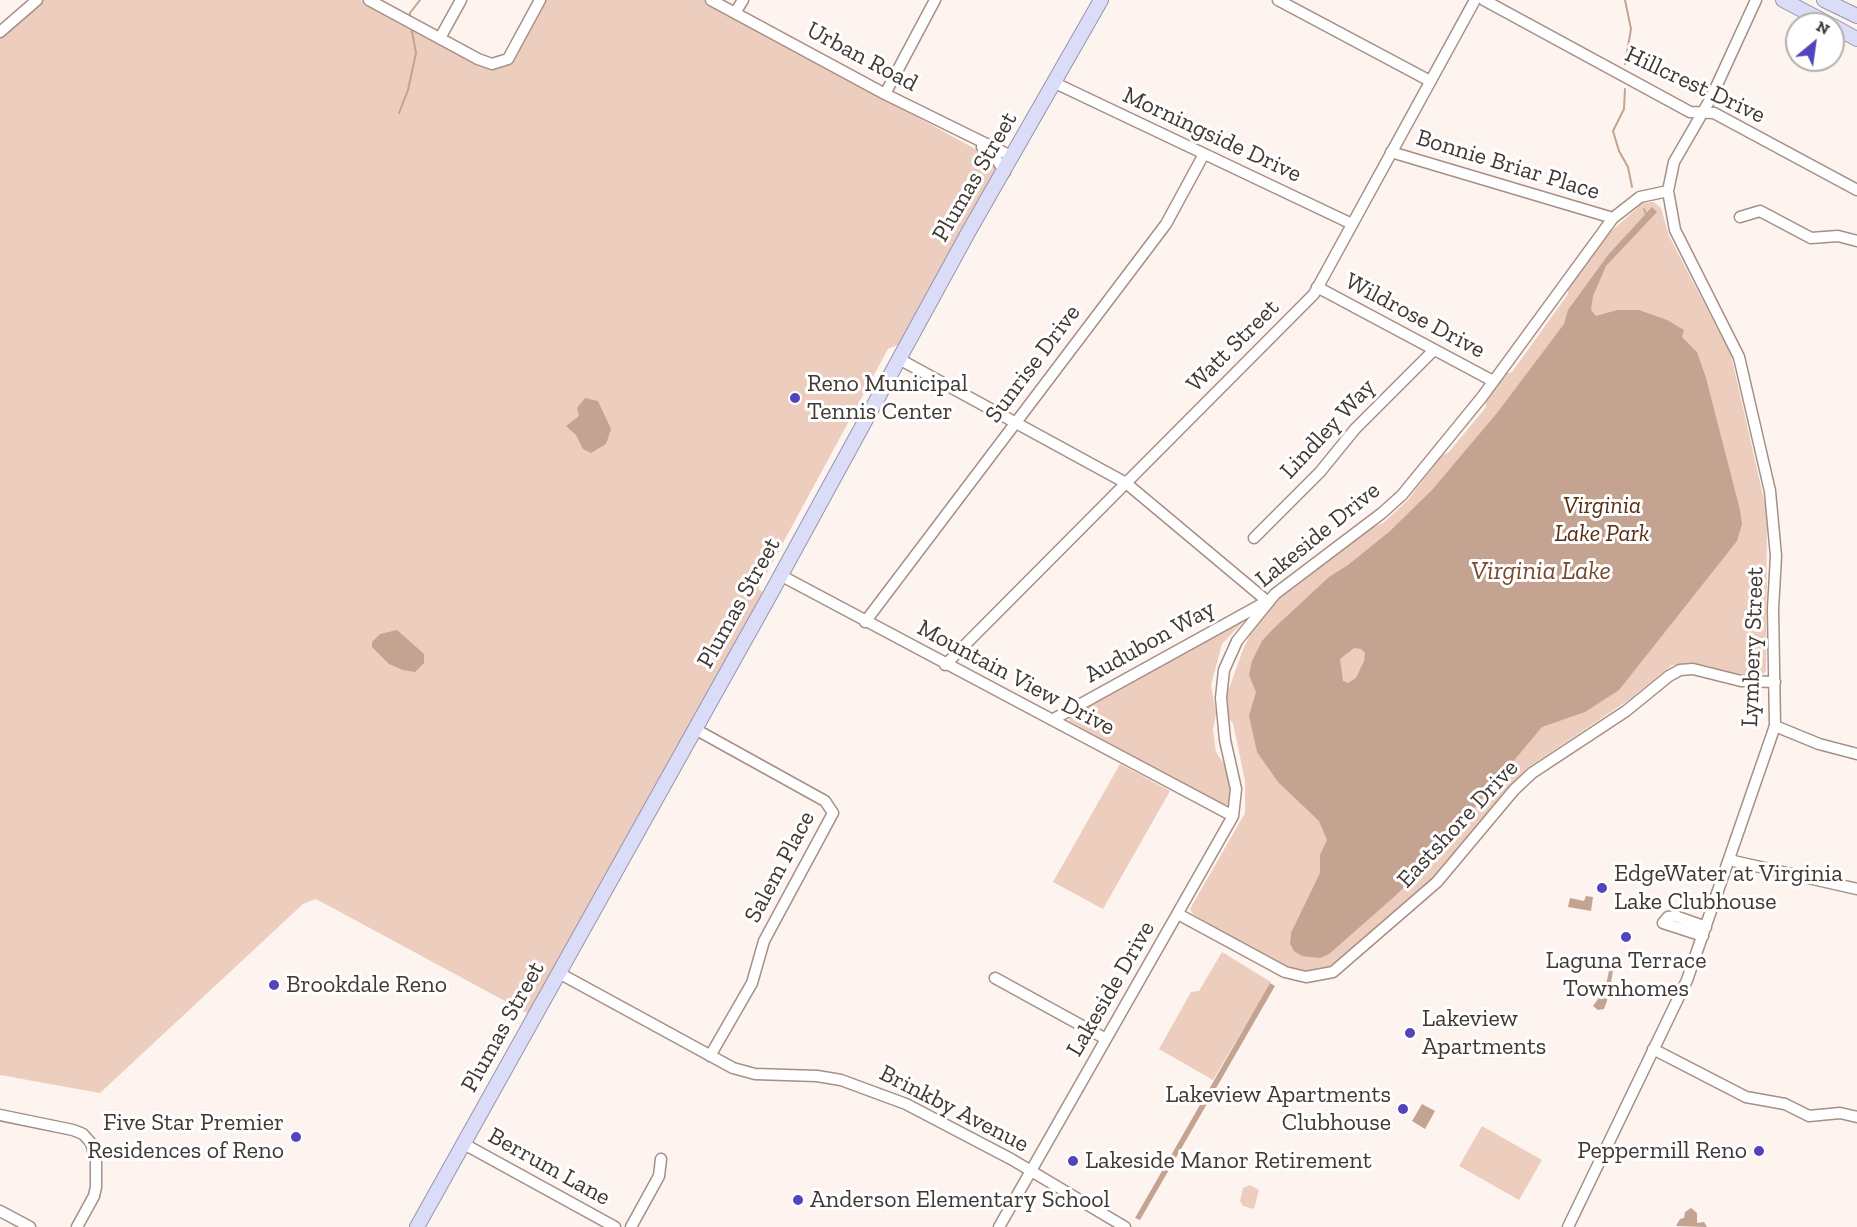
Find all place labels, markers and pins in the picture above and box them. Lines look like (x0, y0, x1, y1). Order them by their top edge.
place label: Reno Municipal Tennis Center (807, 370, 968, 426)
marker: Reno Municipal Tennis Center (788, 391, 802, 405)
place label: EdgeWater at Virginia Lake Clubhouse (1614, 860, 1843, 916)
marker: EdgeWater at Virginia Lake Clubhouse (1595, 881, 1609, 895)
marker: Laguna Terrace Townhomes (1619, 930, 1633, 944)
place label: Laguna Terrace Townhomes (1546, 947, 1706, 1003)
place label: Brookdale Reno (286, 971, 447, 999)
marker: Brookdale Reno (267, 978, 281, 992)
place label: Lakeview Apartments (1422, 1005, 1546, 1061)
marker: Lakeview Apartments (1403, 1026, 1417, 1040)
place label: Lakeview Apartments Clubhouse (1165, 1081, 1391, 1137)
marker: Lakeview Apartments Clubhouse (1396, 1102, 1410, 1116)
place label: Five Star Premier Residences of Reno (87, 1109, 284, 1165)
marker: Five Star Premier Residences of Reno (289, 1130, 303, 1144)
place label: Peppermill Reno (1577, 1137, 1747, 1165)
marker: Peppermill Reno (1752, 1144, 1766, 1158)
place label: Lakeside Manor Retirement (1085, 1147, 1372, 1175)
marker: Lakeside Manor Retirement (1066, 1154, 1080, 1168)
place label: Anderson Elementary School (810, 1186, 1110, 1214)
marker: Anderson Elementary School (791, 1193, 805, 1207)

